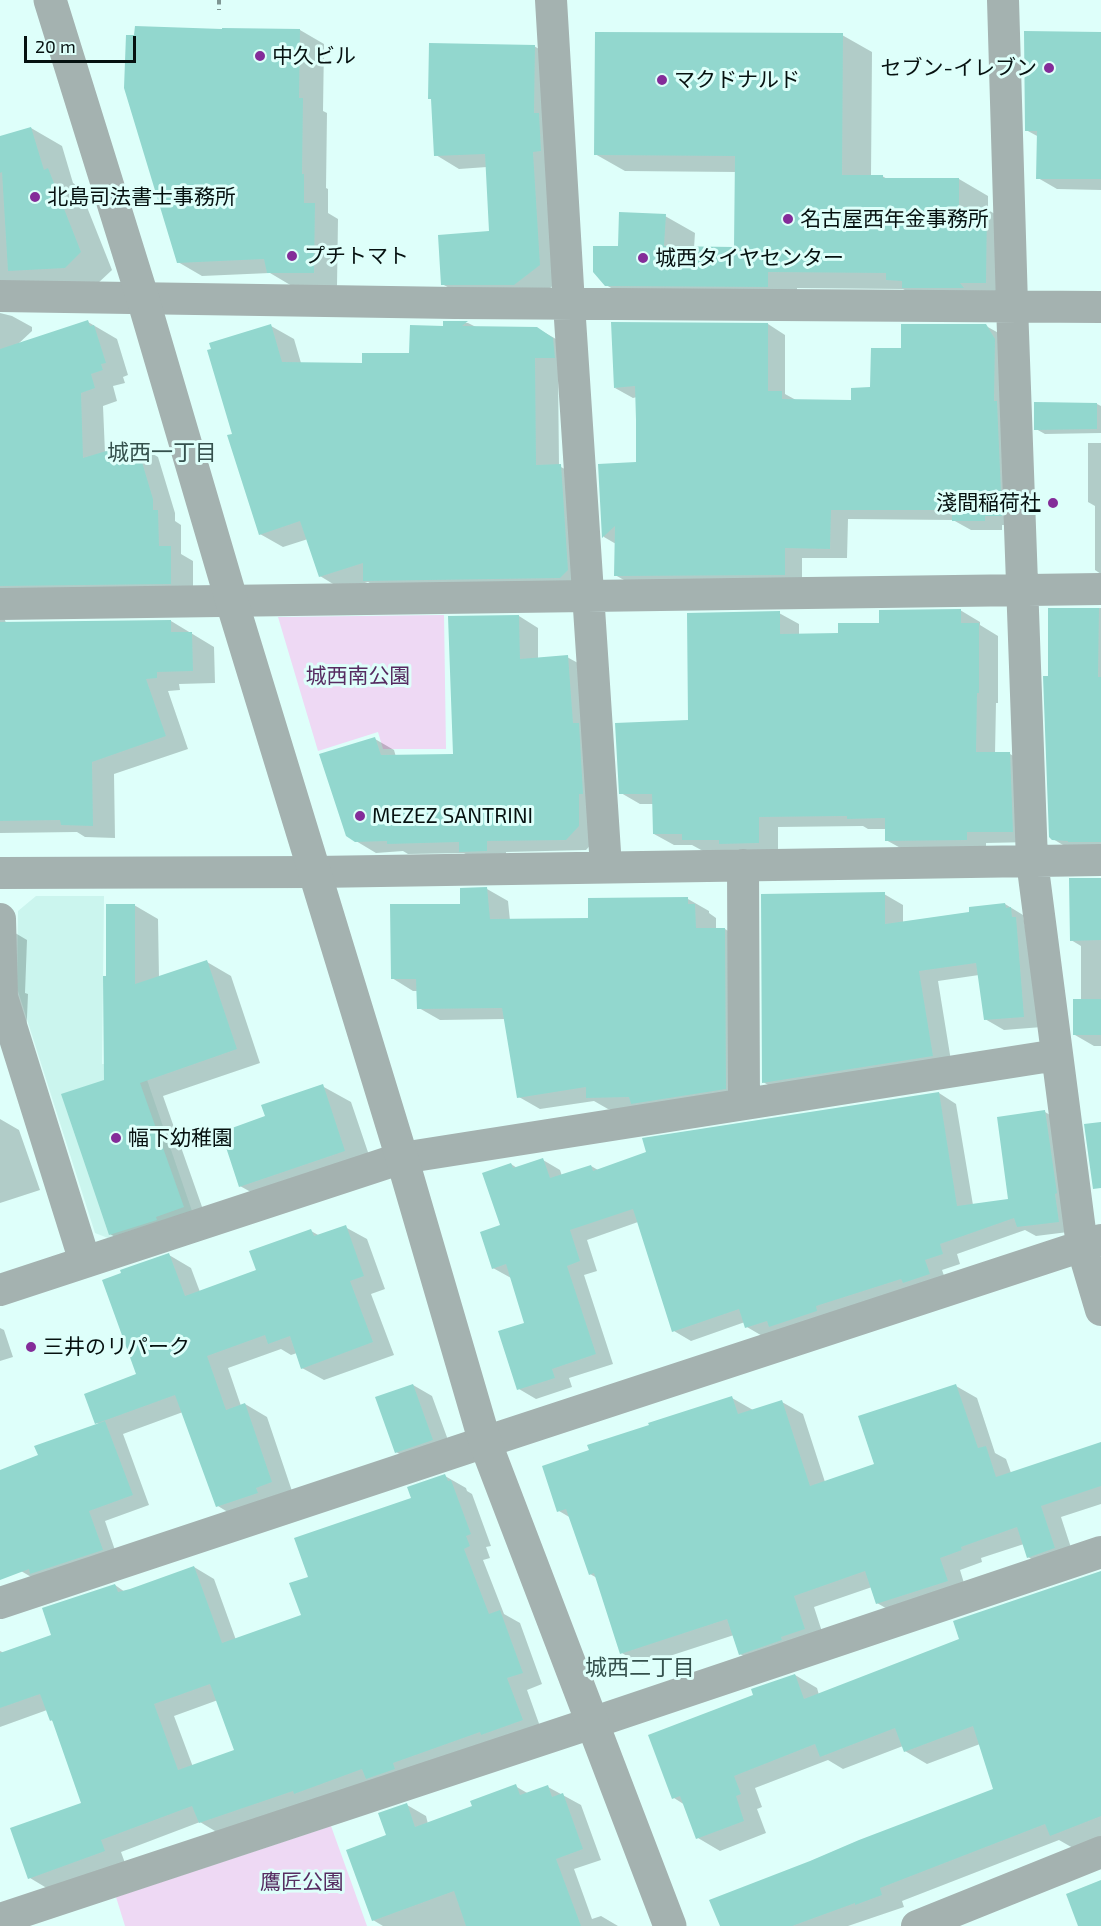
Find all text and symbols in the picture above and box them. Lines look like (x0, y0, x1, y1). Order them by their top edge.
scale bar (27, 24, 140, 62)
text: 20 m (35, 35, 76, 57)
place label: 中久ビル (272, 43, 356, 69)
marker: 中久ビル (253, 49, 267, 63)
place label: セブン-イレブン (881, 55, 1037, 81)
marker: セブン-イレブン (1042, 61, 1056, 75)
place label: マクドナルド (674, 67, 800, 93)
marker: マクドナルド (655, 73, 669, 87)
place label: 北島司法書士事務所 (47, 184, 236, 210)
marker: 北島司法書士事務所 (28, 190, 42, 204)
place label: 名古屋西年金事務所 (800, 206, 989, 232)
marker: 名古屋西年金事務所 (781, 212, 795, 226)
place label: プチトマト (304, 243, 409, 269)
place label: 城西タイヤセンター (655, 245, 844, 271)
marker: プチトマト (285, 249, 299, 263)
marker: 城西タイヤセンター (636, 251, 650, 265)
district label: 城西一丁目 (107, 440, 217, 466)
place label: 淺間稲荷社 (936, 490, 1041, 516)
marker: 淺間稲荷社 (1046, 496, 1060, 510)
park label: 城西南公園 (306, 663, 410, 689)
place label: MEZEZ SANTRINI (372, 803, 533, 829)
marker: MEZEZ SANTRINI (353, 809, 367, 823)
place label: 幅下幼稚園 (128, 1125, 233, 1151)
marker: 幅下幼稚園 (109, 1131, 123, 1145)
place label: 三井のリパーク (43, 1334, 190, 1360)
marker: 三井のリパーク (24, 1340, 38, 1354)
district label: 城西二丁目 (585, 1655, 695, 1681)
park label: 鷹匠公園 (260, 1869, 344, 1895)

